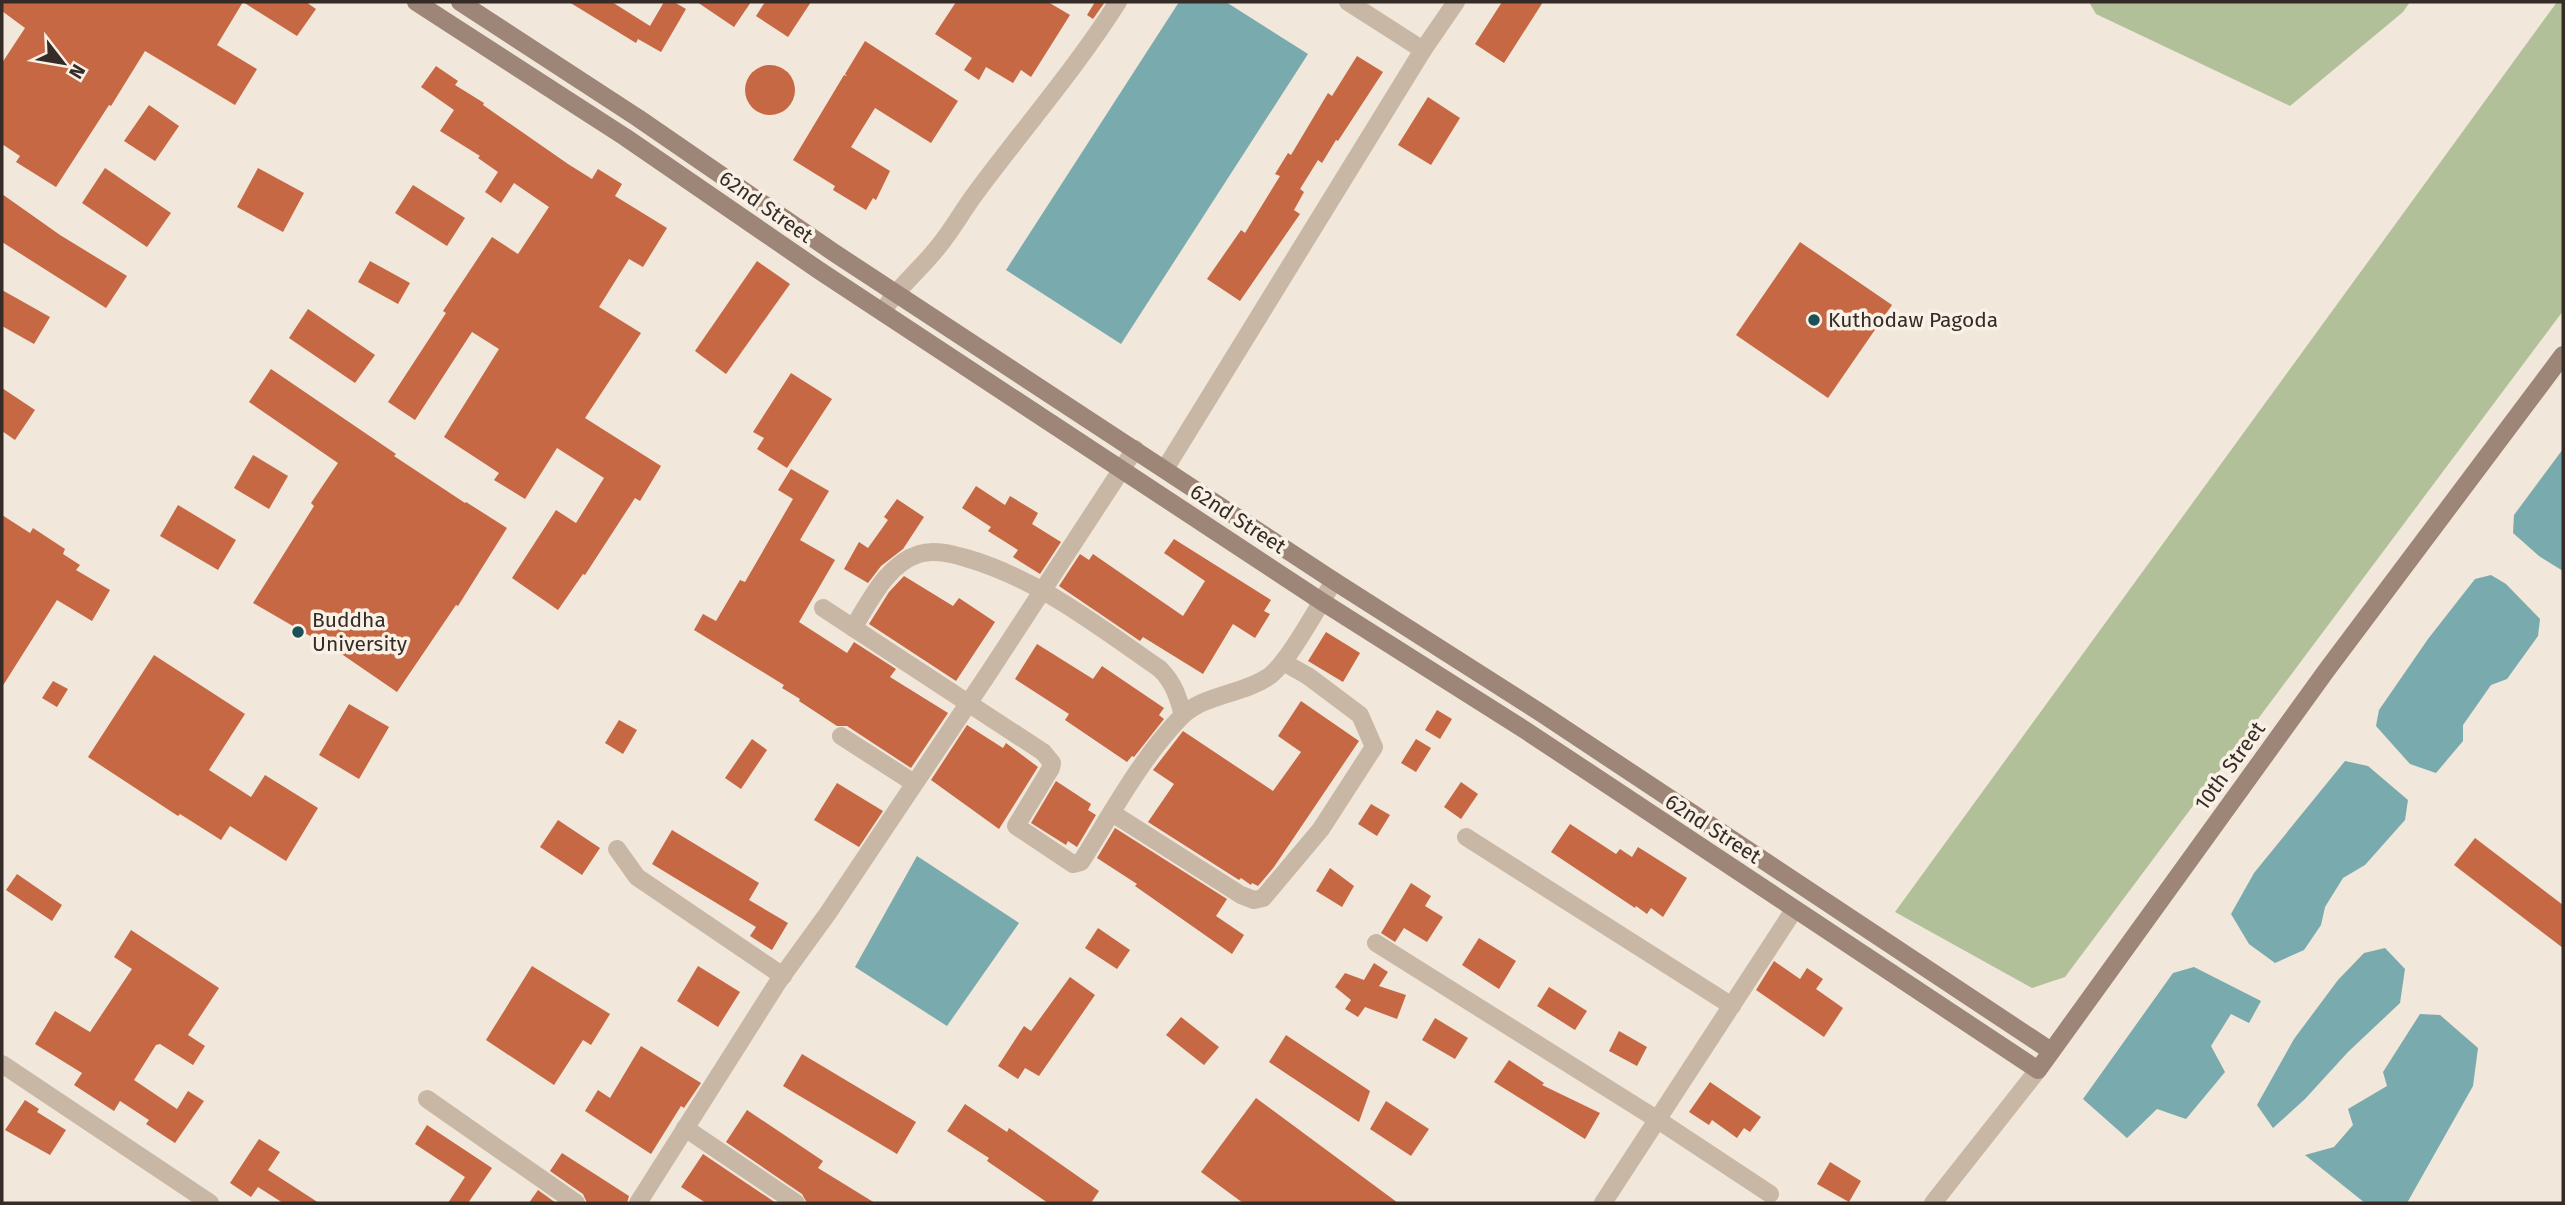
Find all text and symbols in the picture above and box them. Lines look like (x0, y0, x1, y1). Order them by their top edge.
north arrow (28, 28, 98, 98)
text: N (64, 60, 90, 83)
street label: 62nd Street (714, 165, 818, 249)
place label: Kuthodaw Pagoda (1828, 307, 1998, 333)
marker: Kuthodaw Pagoda (1806, 312, 1822, 328)
street label: 62nd Street (1185, 478, 1291, 560)
place label: Buddha University (312, 607, 408, 657)
marker: Buddha University (290, 624, 306, 640)
street label: 10th Street (2189, 716, 2271, 815)
street label: 62nd Street (1660, 788, 1766, 870)

